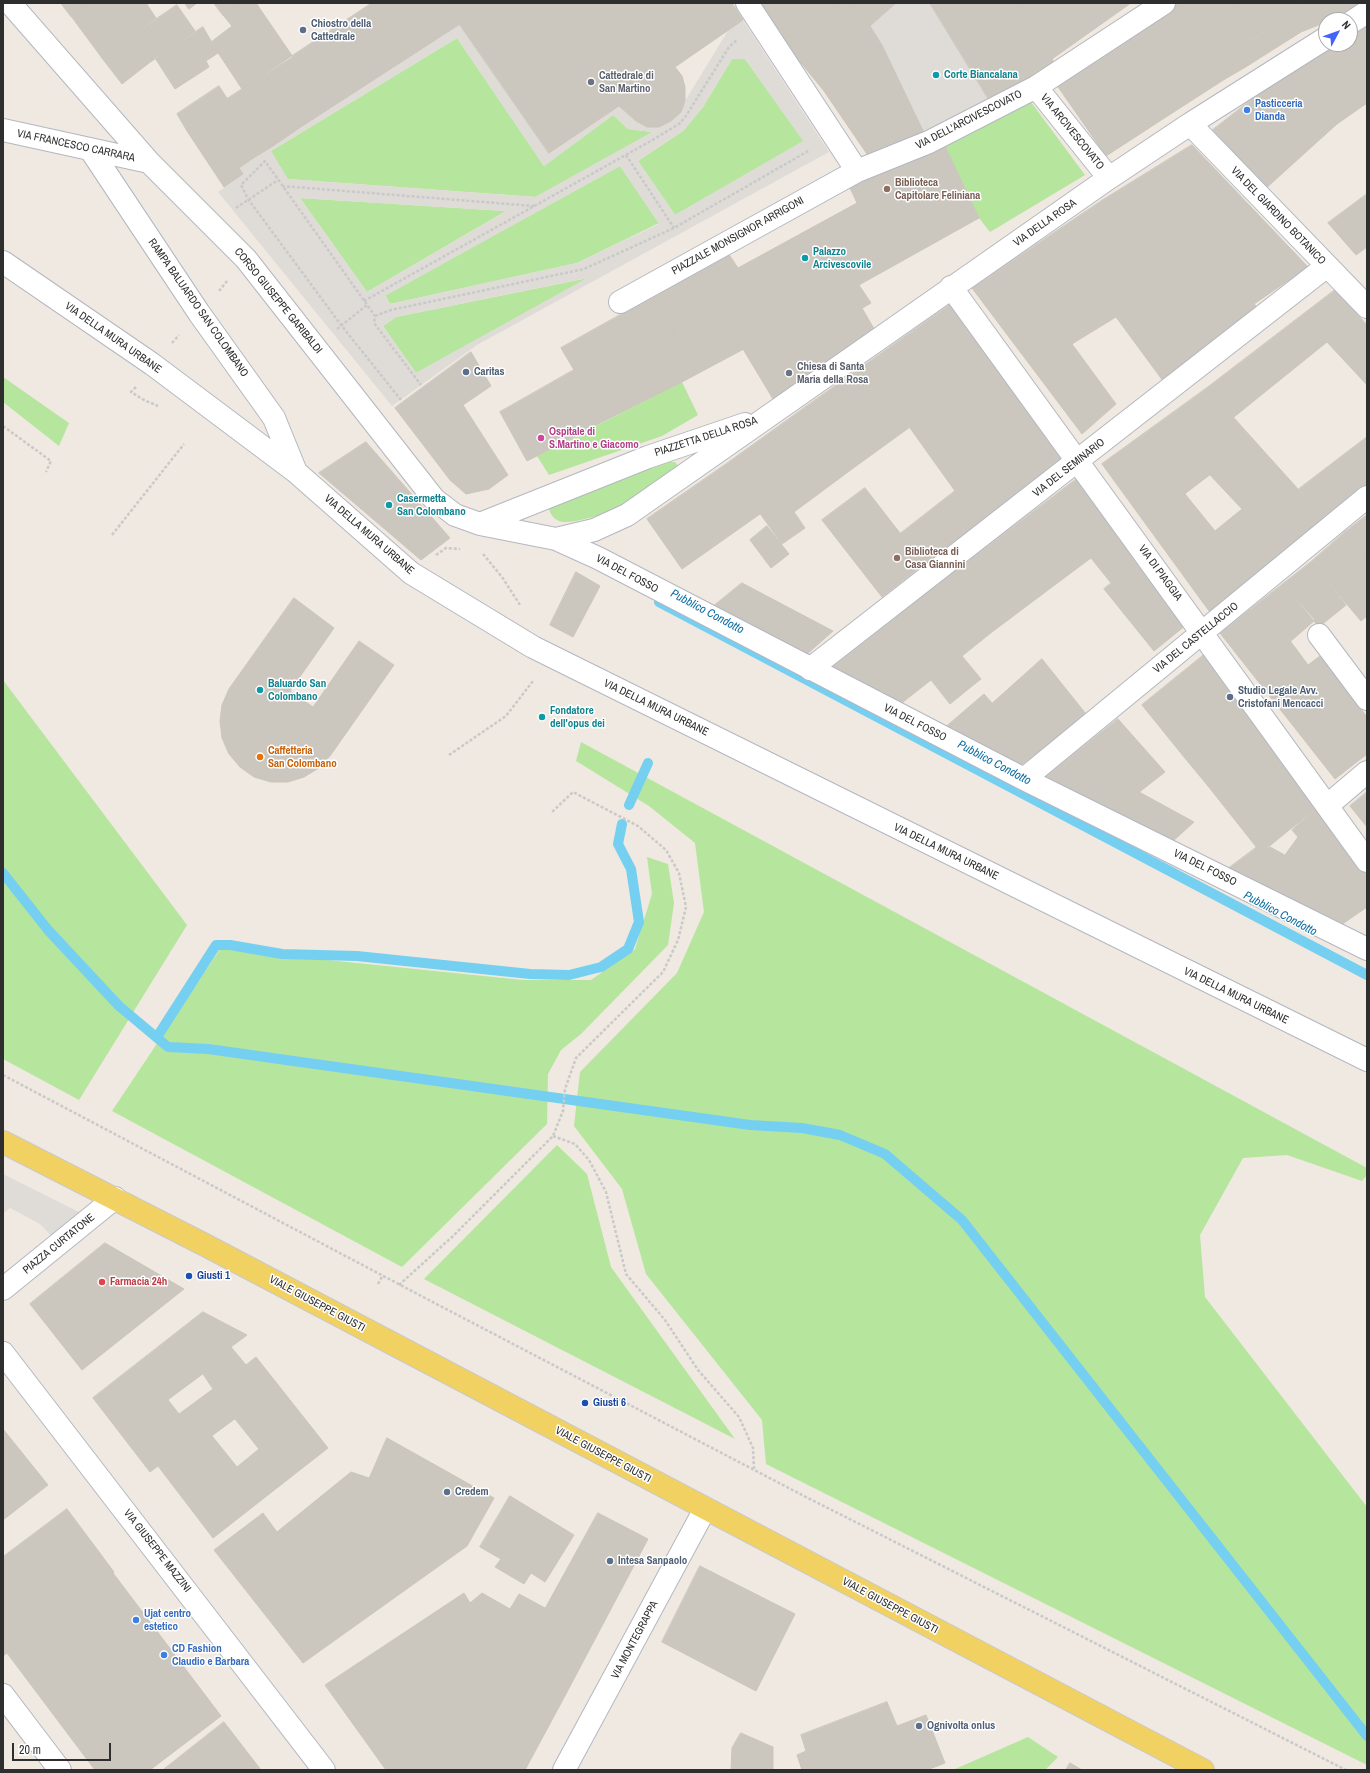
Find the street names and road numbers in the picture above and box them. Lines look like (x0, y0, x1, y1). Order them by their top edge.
street label: VIA DELL'ARCIVESCOVATO (914, 87, 1024, 153)
street label: VIA ARCIVESCOVATO (1038, 92, 1106, 172)
street label: VIA FRANCESCO CARRARA (16, 127, 136, 165)
street label: VIA DEL GIARDINO BOTANICO (1228, 164, 1328, 268)
street label: PIAZZALE MONSIGNOR ARRIGONI (670, 194, 806, 278)
street label: VIA DELLA ROSA (1011, 196, 1079, 250)
street label: RAMPA BALUARDO SAN COLOMBANO (145, 236, 251, 380)
street label: CORSO GIUSEPPE GARIBALDI (231, 245, 325, 357)
street label: VIA DELLA MURA URBANE (62, 300, 164, 376)
street label: PIAZZETTA DELLA ROSA (653, 414, 759, 460)
street label: VIA DEL SEMINARIO (1030, 436, 1108, 500)
street label: VIA DELLA MURA URBANE (321, 492, 417, 578)
street label: VIA DI PIAGGIA (1135, 543, 1185, 603)
street label: VIA DEL FOSSO (594, 552, 660, 596)
street label: VIA DEL CASTELLACCIO (1151, 600, 1241, 676)
street label: VIA DELLA MURA URBANE (602, 677, 710, 739)
street label: VIA DEL FOSSO (881, 702, 949, 744)
street label: VIA DELLA MURA URBANE (892, 821, 1000, 883)
street label: VIA DEL FOSSO (1171, 847, 1239, 889)
street label: VIA DELLA MURA URBANE (1182, 965, 1290, 1027)
street label: PIAZZA CURTATONE (20, 1211, 98, 1277)
street label: VIALE GIUSEPPE GIUSTI (267, 1273, 367, 1335)
street label: VIALE GIUSEPPE GIUSTI (553, 1424, 653, 1486)
street label: VIA GIUSEPPE MAZZINI (120, 1507, 194, 1595)
street label: VIALE GIUSEPPE GIUSTI (840, 1575, 940, 1637)
street label: VIA MONTEGRAPPA (609, 1599, 661, 1681)

